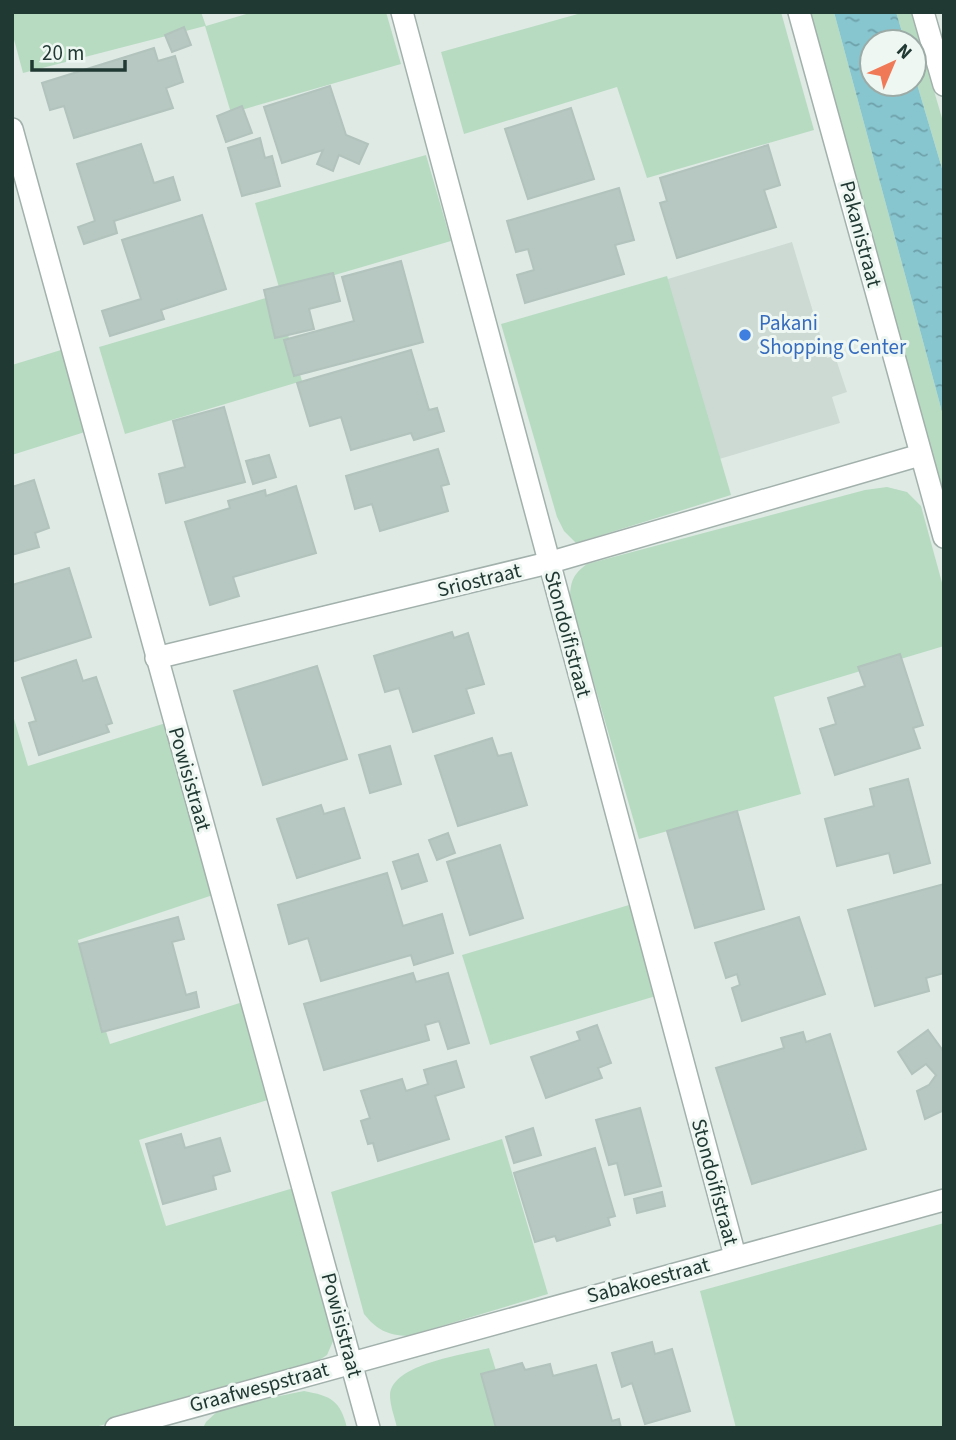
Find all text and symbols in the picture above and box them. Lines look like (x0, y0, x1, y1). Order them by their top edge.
scale bar (32, 28, 124, 72)
north arrow (858, 28, 928, 98)
text: 20 m (42, 38, 84, 68)
text: N (890, 38, 918, 66)
street label: Pakanistraat (832, 177, 890, 291)
place label: Pakani Shopping Center (759, 308, 907, 362)
marker: Pakani Shopping Center (737, 327, 753, 343)
street label: Sriostraat (434, 555, 524, 605)
street label: Stondoifistraat (537, 567, 599, 701)
street label: Powisistraat (161, 723, 219, 835)
street label: Stondoifistraat (684, 1115, 746, 1249)
street label: Sabakoestraat (583, 1249, 713, 1311)
street label: Powisistraat (314, 1269, 370, 1381)
street label: Graafwespstraat (186, 1354, 332, 1420)

